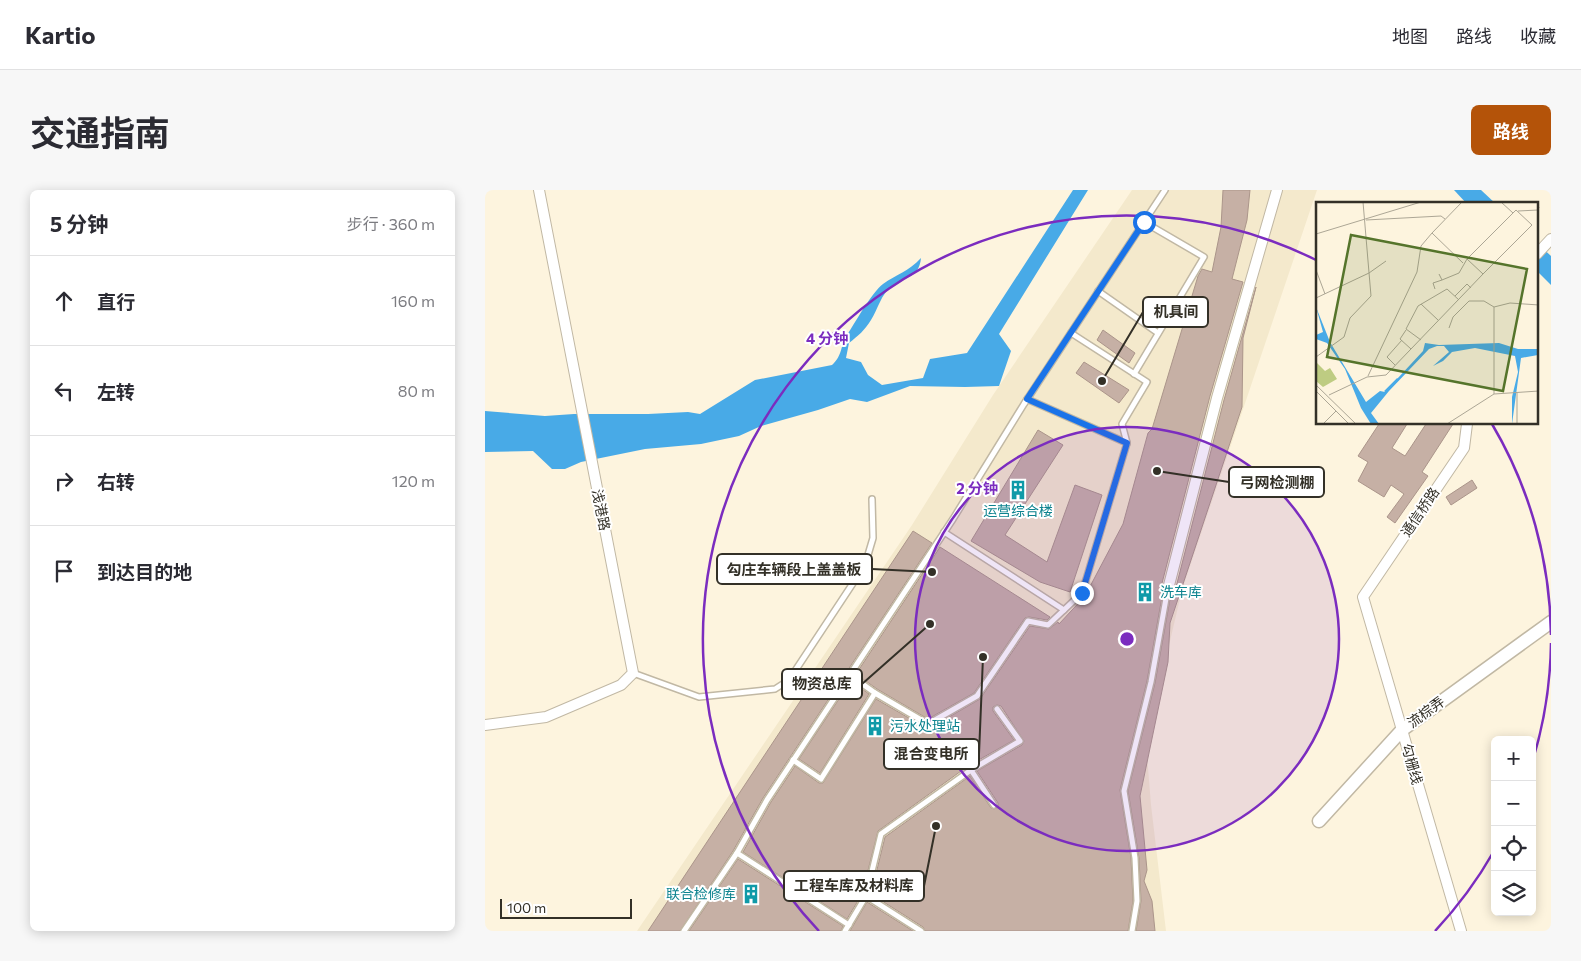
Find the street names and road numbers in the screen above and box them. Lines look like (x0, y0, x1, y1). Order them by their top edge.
street label: 通信桥路 (1397, 484, 1442, 540)
street label: 浅港路 (589, 488, 614, 532)
street label: 流棕弄 (1404, 692, 1448, 731)
street label: 勾栅线 (1399, 741, 1426, 786)

